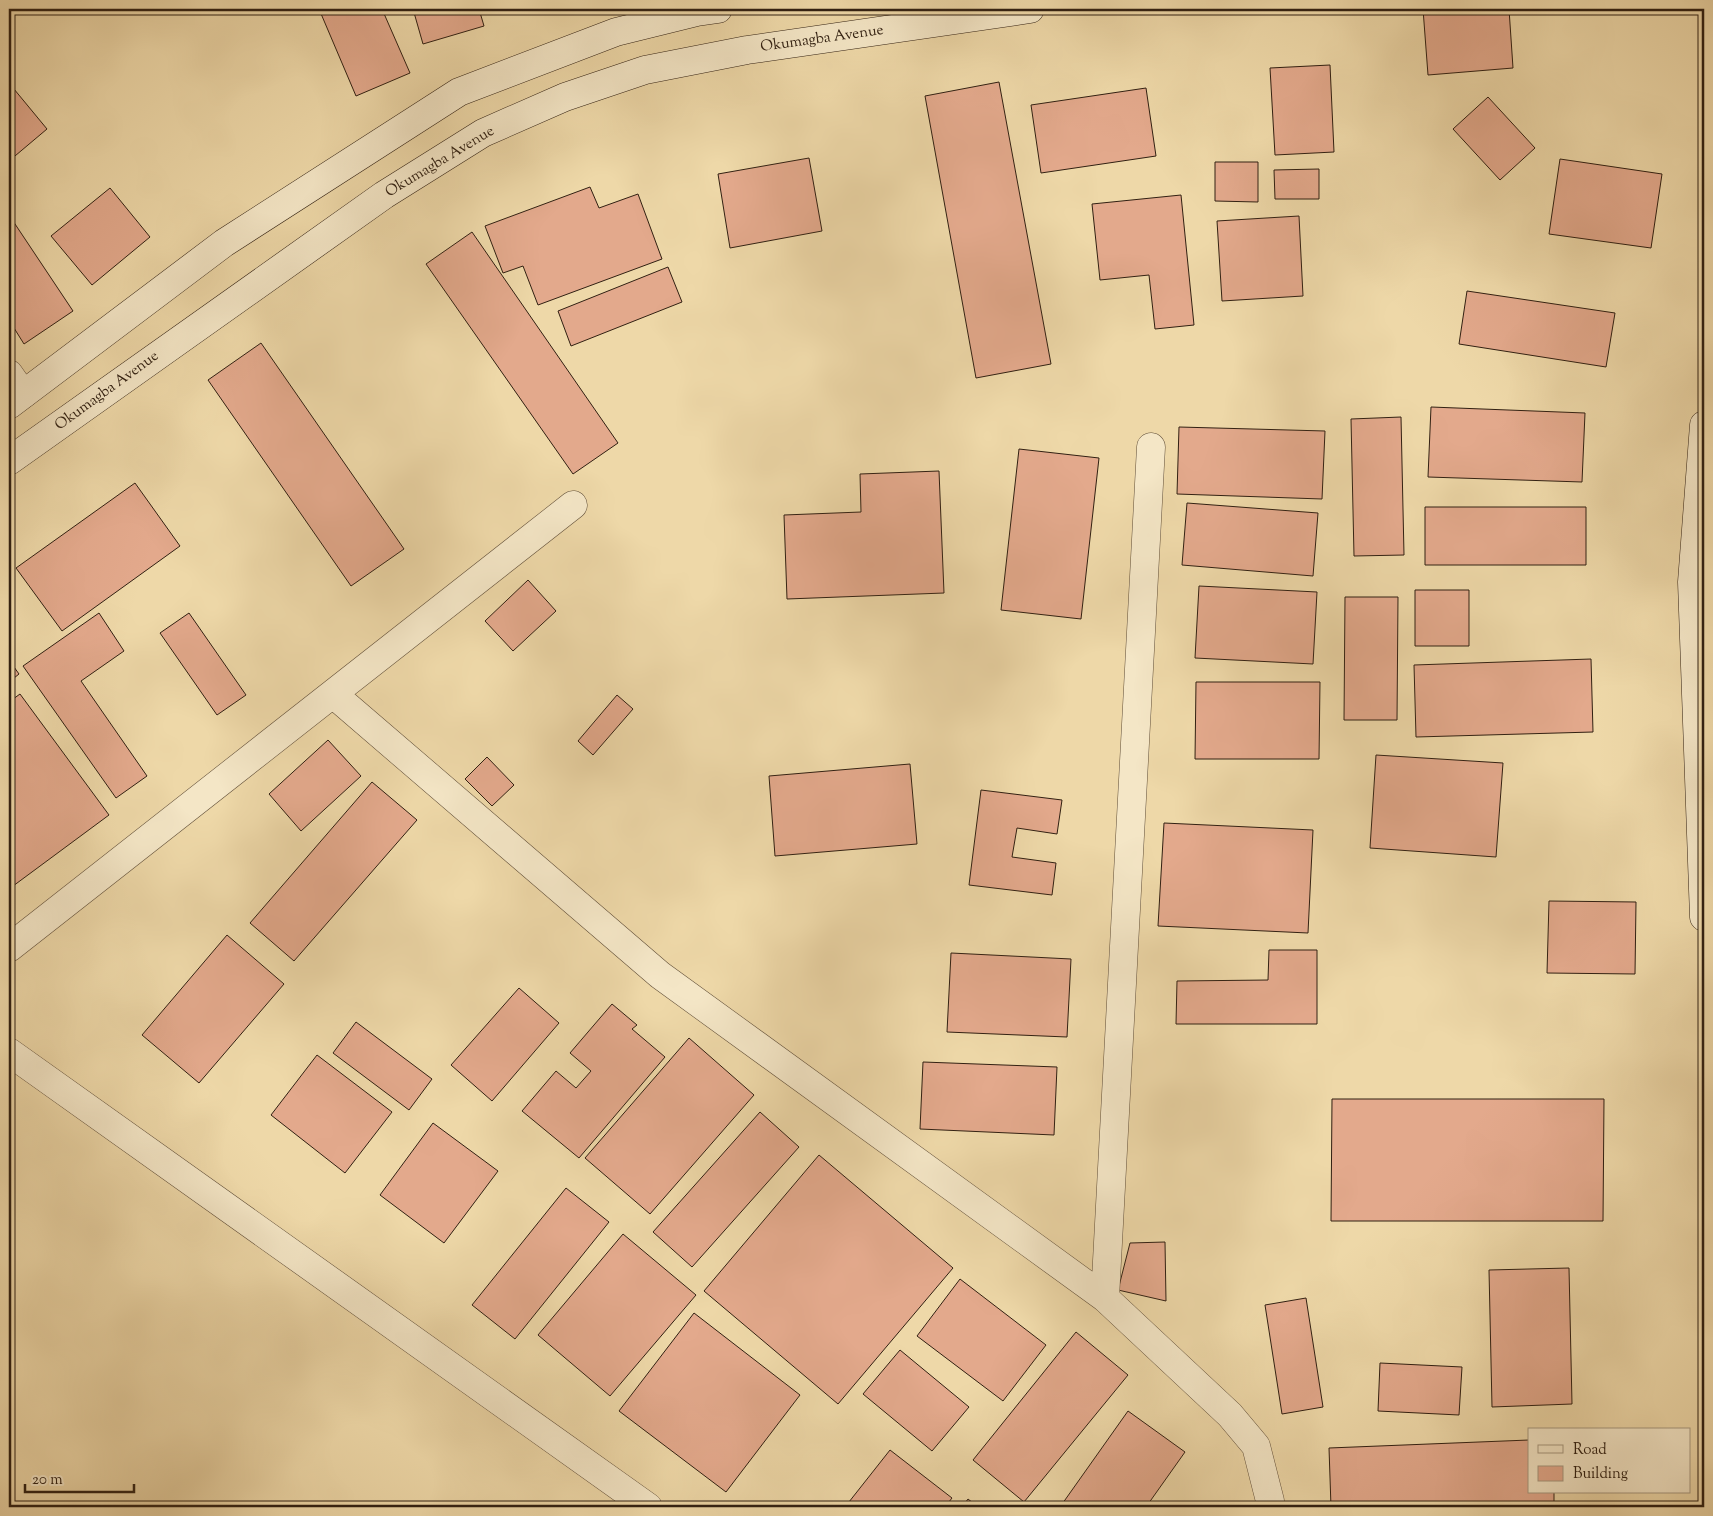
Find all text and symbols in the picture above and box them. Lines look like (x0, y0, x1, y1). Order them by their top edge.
street label: Okumagba Avenue (759, 20, 885, 58)
street label: Okumagba Avenue (381, 121, 499, 203)
street label: Okumagba Avenue (51, 346, 163, 436)
legend (1528, 1428, 1690, 1494)
text: Road (1573, 1440, 1607, 1461)
scale bar (25, 1461, 134, 1493)
text: Building (1573, 1464, 1628, 1485)
text: 20 m (32, 1470, 63, 1491)

